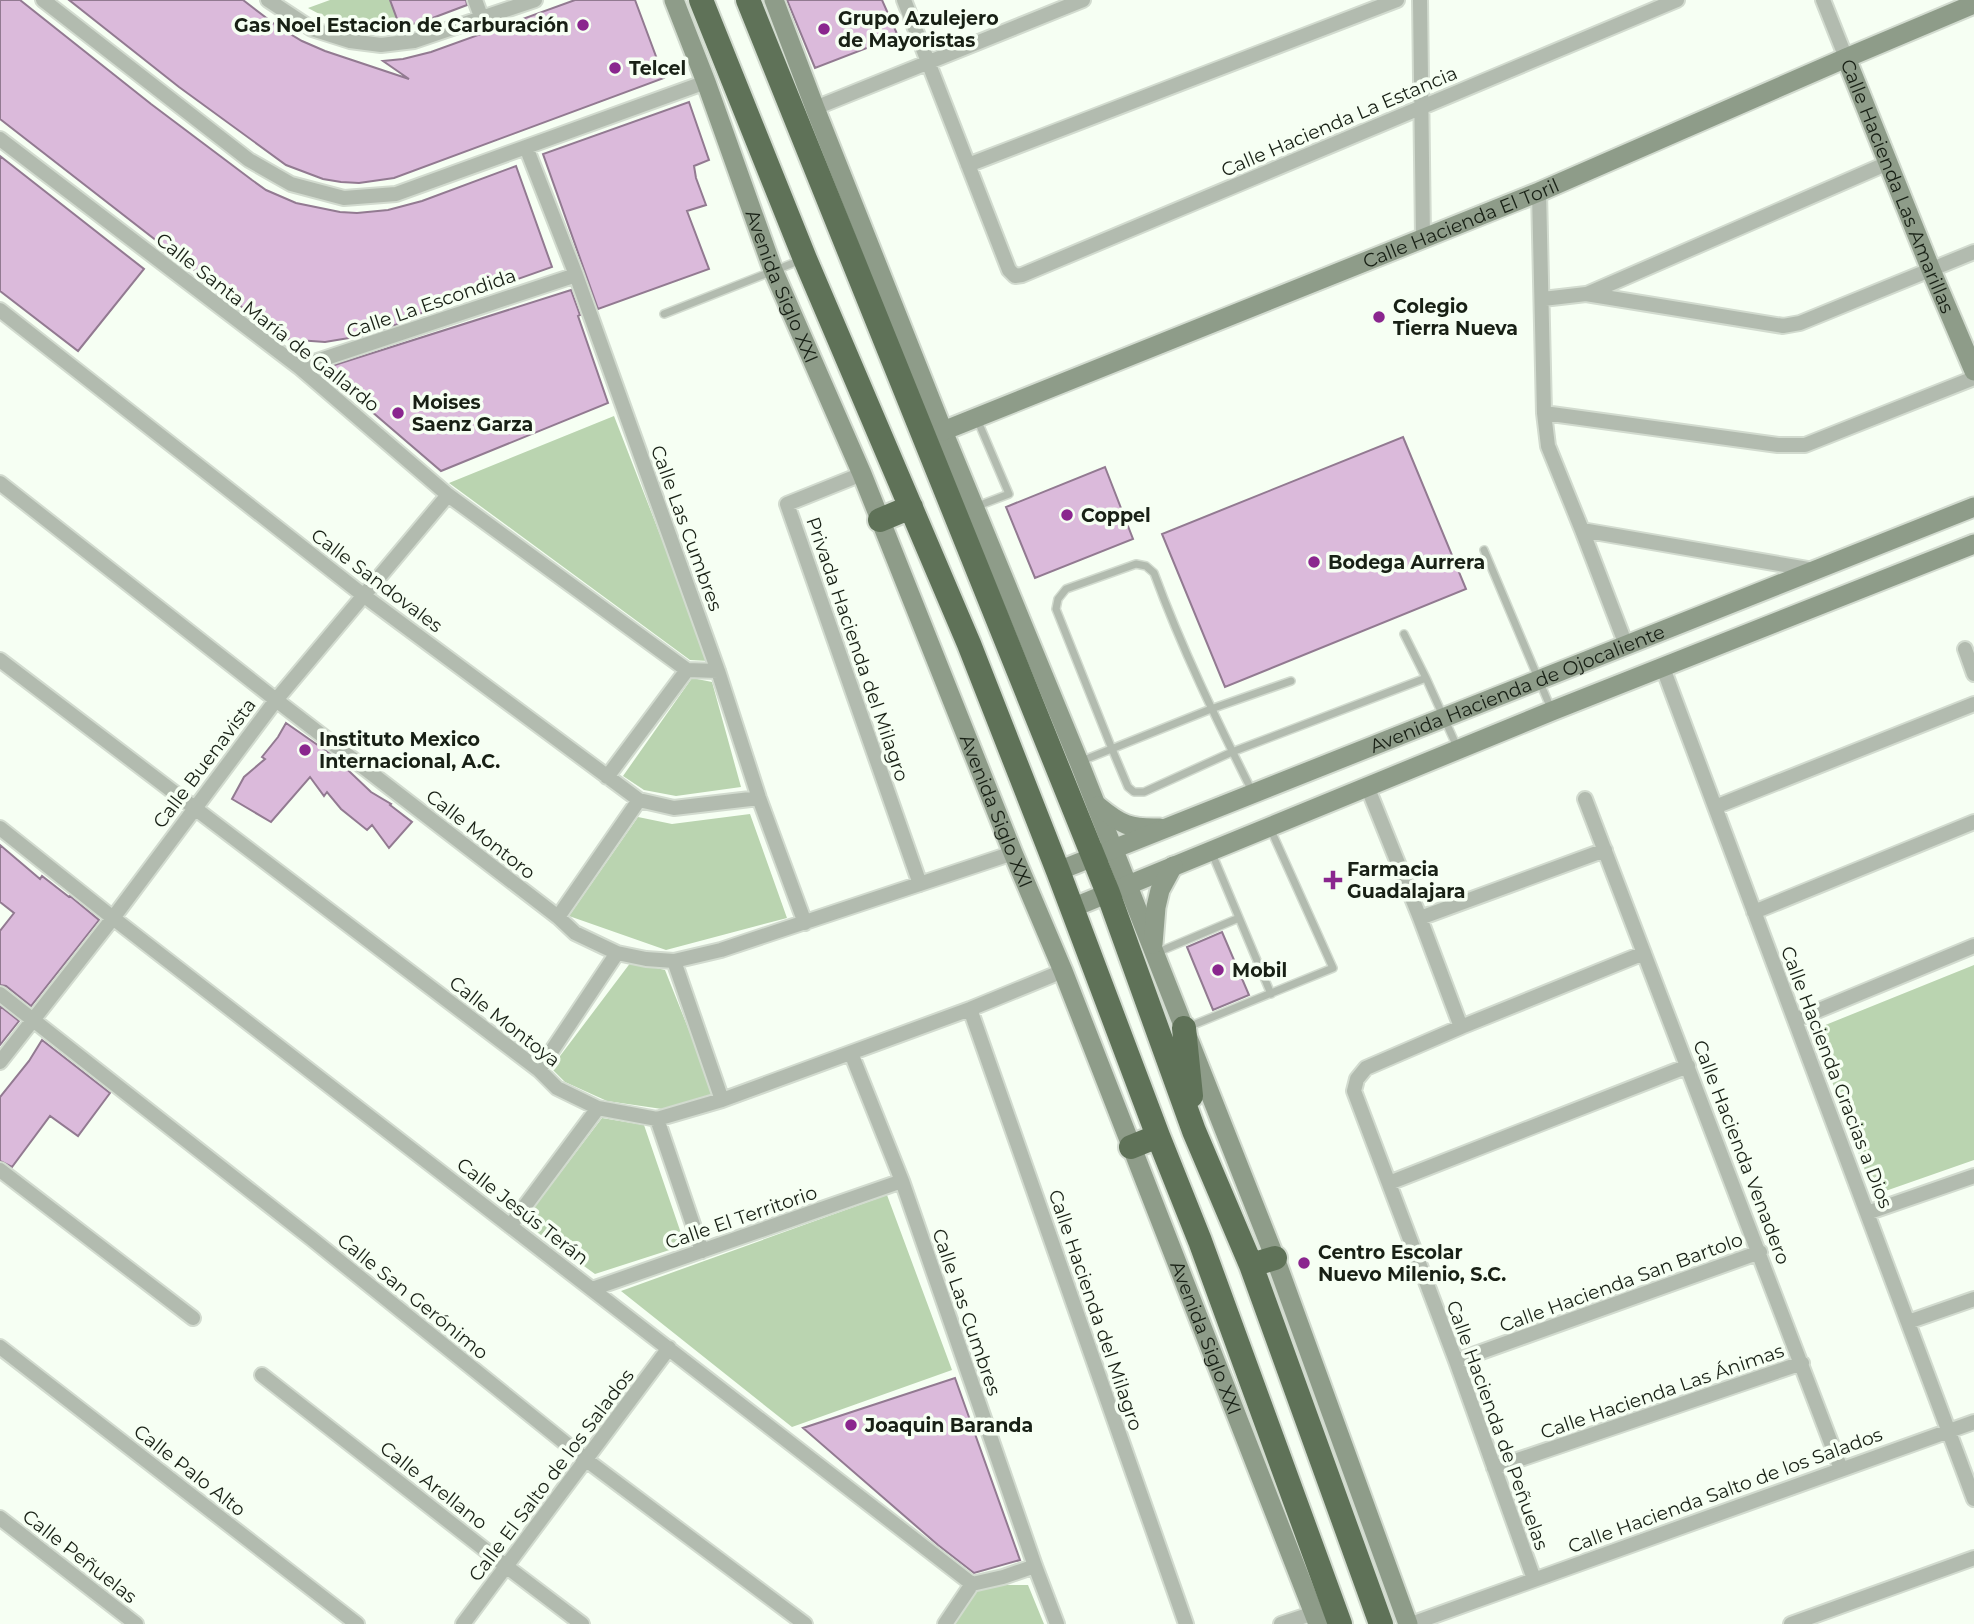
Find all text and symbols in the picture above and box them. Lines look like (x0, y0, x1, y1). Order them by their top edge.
place label: Grupo Azulejero de Mayoristas (838, 7, 999, 52)
place label: Gas Noel Estacion de Carburación (234, 14, 569, 37)
marker: Gas Noel Estacion de Carburación (575, 17, 591, 33)
marker: Grupo Azulejero de Mayoristas (816, 21, 832, 37)
street label: Calle Hacienda Las Amarillas (1836, 56, 1959, 317)
place label: Telcel (629, 57, 686, 80)
marker: Telcel (607, 60, 623, 76)
street label: Calle Hacienda La Estancia (1218, 61, 1461, 182)
street label: Calle Hacienda El Toril (1360, 174, 1563, 273)
street label: Avenida Siglo XXI (740, 207, 823, 367)
street label: Calle Santa María de Gallardo (151, 228, 384, 417)
street label: Calle La Escondida (343, 264, 519, 343)
place label: Colegio Tierra Nueva (1393, 295, 1518, 340)
marker: Colegio Tierra Nueva (1371, 309, 1387, 325)
place label: Moises Saenz Garza (412, 391, 533, 436)
marker: Moises Saenz Garza (390, 405, 406, 421)
street label: Calle Las Cumbres (646, 442, 727, 614)
place label: Coppel (1081, 504, 1151, 527)
marker: Coppel (1059, 507, 1075, 523)
street label: Privada Hacienda del Milagro (801, 514, 914, 784)
street label: Calle Sandovales (306, 524, 447, 637)
place label: Bodega Aurrera (1328, 551, 1485, 574)
marker: Bodega Aurrera (1306, 554, 1322, 570)
street label: Avenida Hacienda de Ojocaliente (1366, 620, 1668, 758)
street label: Calle Buenavista (148, 694, 261, 833)
place label: Instituto Mexico Internacional, A.C. (319, 728, 500, 773)
street label: Avenida Siglo XXI (955, 731, 1037, 891)
marker: Instituto Mexico Internacional, A.C. (297, 742, 313, 758)
street label: Calle Montoro (421, 784, 540, 884)
place label: Farmacia Guadalajara (1347, 858, 1466, 903)
marker: Farmacia Guadalajara (1325, 872, 1341, 888)
street label: Calle Hacienda Gracias a Dios (1776, 943, 1897, 1212)
place label: Mobil (1232, 959, 1287, 982)
marker: Mobil (1210, 962, 1226, 978)
street label: Calle Montoya (445, 971, 565, 1072)
street label: Calle Hacienda Venadero (1688, 1037, 1795, 1268)
street label: Calle Jesús Terán (452, 1153, 593, 1270)
street label: Calle El Territorio (662, 1181, 820, 1254)
street label: Calle Hacienda del Milagro (1043, 1187, 1148, 1434)
street label: Calle Las Cumbres (927, 1226, 1006, 1399)
street label: Calle San Gerónimo (333, 1228, 493, 1364)
street label: Calle Hacienda San Bartolo (1496, 1228, 1746, 1337)
place label: Centro Escolar Nuevo Milenio, S.C. (1318, 1241, 1506, 1286)
marker: Centro Escolar Nuevo Milenio, S.C. (1296, 1255, 1312, 1271)
street label: Avenida Siglo XXI (1165, 1258, 1246, 1418)
street label: Calle Hacienda de Peñuelas (1442, 1297, 1553, 1553)
street label: Calle Hacienda Las Ánimas (1537, 1339, 1787, 1444)
street label: Calle El Salto de los Salados (464, 1365, 639, 1586)
place label: Joaquin Baranda (864, 1414, 1033, 1437)
marker: Joaquin Baranda (843, 1417, 859, 1433)
street label: Calle Palo Alto (129, 1420, 250, 1521)
street label: Calle Hacienda Salto de los Salados (1565, 1423, 1886, 1558)
street label: Calle Arellano (375, 1436, 492, 1534)
street label: Calle Peñuelas (18, 1505, 141, 1608)

